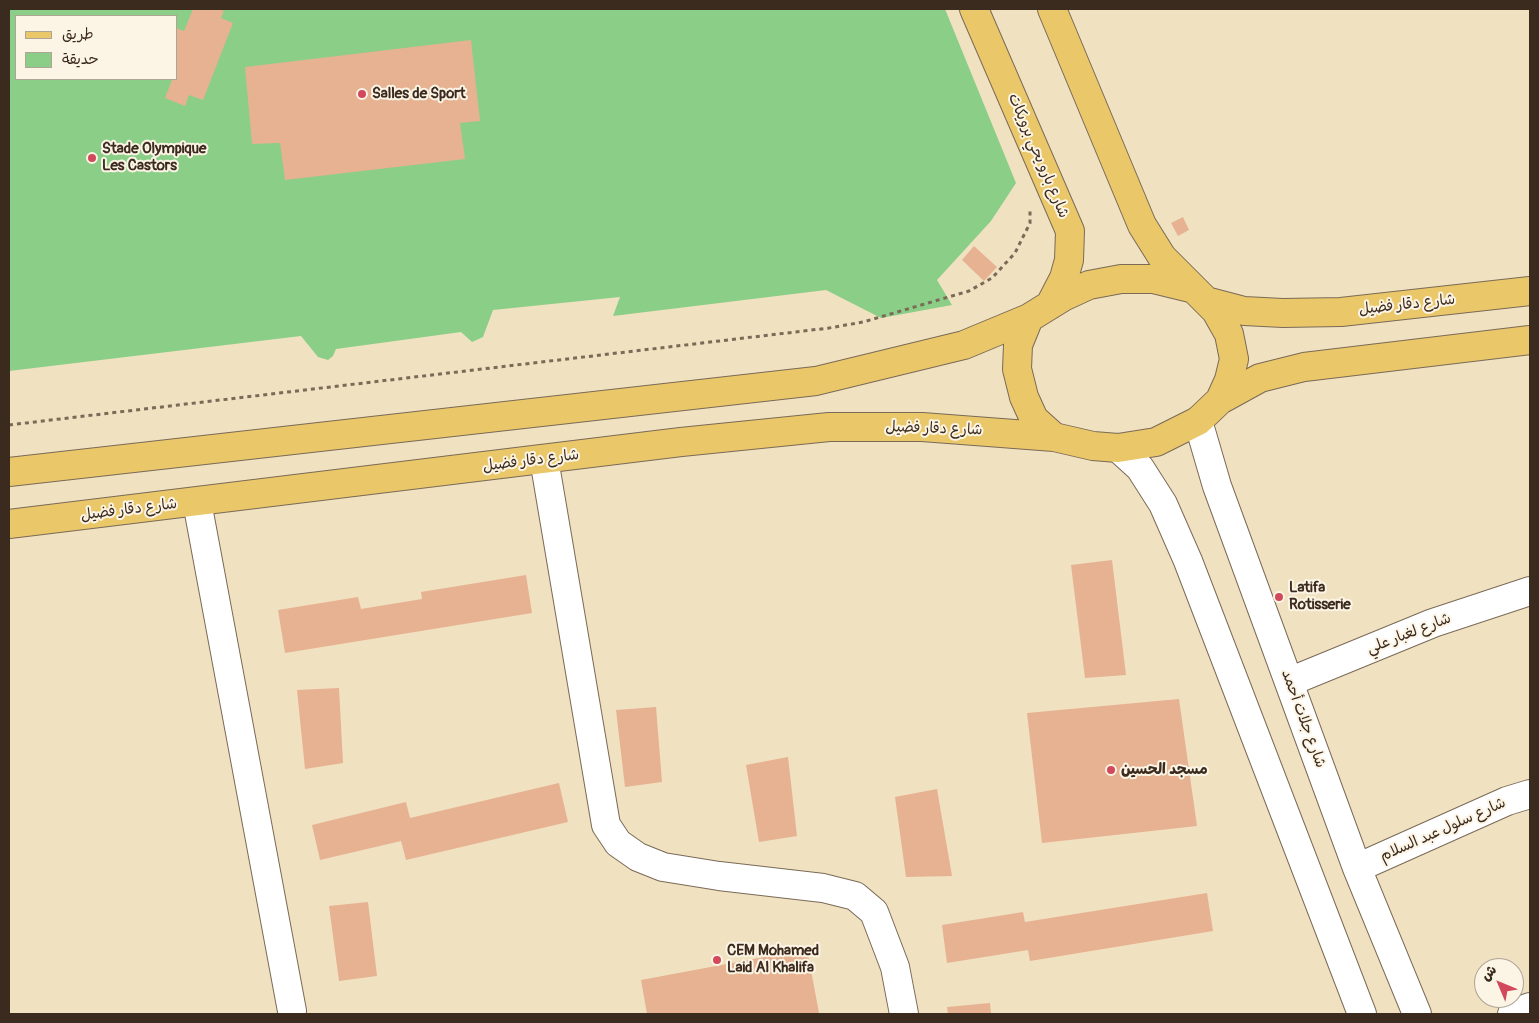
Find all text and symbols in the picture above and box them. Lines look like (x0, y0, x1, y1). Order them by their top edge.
legend (15, 15, 178, 80)
text: طريق (62, 25, 94, 44)
text: حديقة (62, 50, 99, 69)
place label: Salles de Sport (372, 85, 466, 103)
marker: Salles de Sport (356, 88, 368, 100)
street label: شارع بارو يحي برويكات (1004, 91, 1072, 221)
place label: Stade Olympique Les Castors (102, 140, 206, 175)
marker: Stade Olympique Les Castors (86, 152, 98, 164)
street label: شارع دقار فضيل (1358, 291, 1456, 319)
street label: شارع دقار فضيل (885, 418, 983, 440)
street label: شارع دقار فضيل (482, 446, 580, 476)
street label: شارع دقار فضيل (80, 495, 178, 525)
place label: Latifa Rotisserie (1289, 579, 1351, 614)
marker: Latifa Rotisserie (1273, 591, 1285, 603)
street label: شارع لغبار علي (1364, 610, 1454, 658)
street label: شارع جلات أحمد (1277, 667, 1329, 771)
place label: مسجد الحسين (1121, 761, 1208, 779)
marker: مسجد الحسين (1105, 764, 1117, 776)
street label: شارع سلول عبد السلام (1377, 794, 1509, 866)
place label: CEM Mohamed Laid Al Khalifa (727, 942, 819, 977)
marker: CEM Mohamed Laid Al Khalifa (711, 954, 723, 966)
north arrow (1474, 958, 1524, 1008)
text: ش (1477, 961, 1500, 984)

